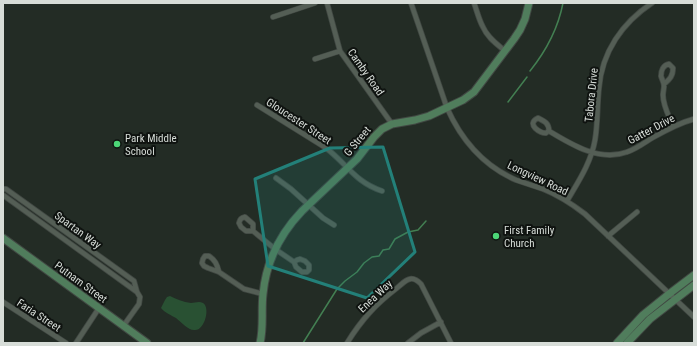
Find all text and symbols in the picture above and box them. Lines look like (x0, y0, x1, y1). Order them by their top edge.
street label: Camby Road (345, 46, 387, 98)
street label: Tabora Drive (582, 67, 601, 123)
street label: Gloucester Street (264, 95, 334, 147)
street label: Gatter Drive (626, 112, 677, 147)
street label: G Street (341, 124, 374, 159)
place label: Park Middle School (125, 132, 177, 158)
marker: Park Middle School (112, 139, 122, 149)
street label: Longview Road (505, 159, 570, 198)
street label: Spartan Way (52, 209, 104, 252)
place label: First Family Church (504, 224, 555, 250)
marker: First Family Church (491, 231, 501, 241)
street label: Putnam Street (52, 259, 110, 306)
street label: Enea Way (356, 277, 395, 315)
street label: Faria Street (14, 296, 63, 334)

